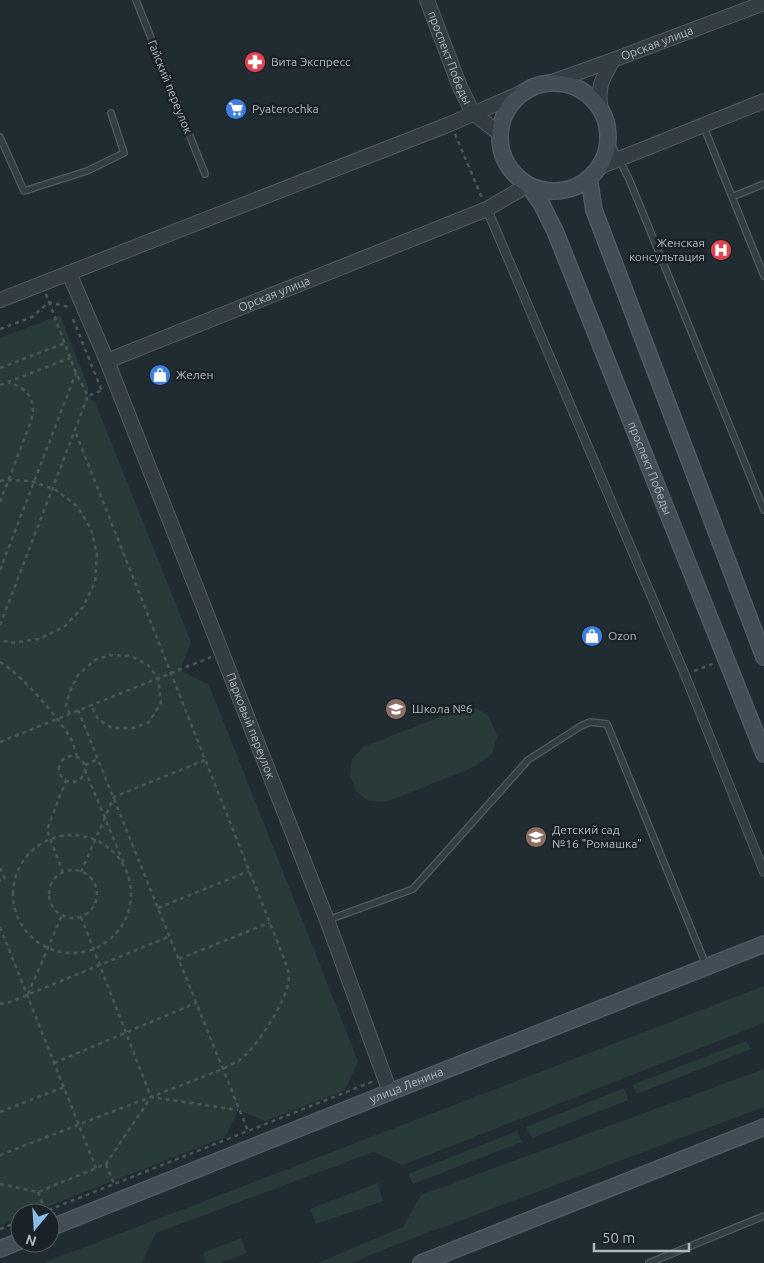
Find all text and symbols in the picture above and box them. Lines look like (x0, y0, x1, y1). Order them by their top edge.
street label: проспект Победы (426, 9, 475, 106)
street label: Орская улица (619, 23, 695, 63)
street label: Гайский переулок (146, 38, 195, 136)
pharmacy icon: Вита Экспресс (243, 50, 267, 74)
place label: Вита Экспресс (271, 55, 351, 68)
supermarket icon: Pyaterochka (224, 97, 248, 121)
place label: Pyaterochka (252, 102, 319, 115)
place label: Женская консультация (629, 236, 705, 263)
hospital icon: Женская консультация (709, 238, 733, 262)
street label: Орская улица (236, 273, 312, 314)
shop icon: Желен (148, 363, 172, 387)
place label: Желен (176, 368, 213, 381)
street label: проспект Победы (626, 420, 675, 517)
shop icon: Ozon (580, 624, 604, 648)
place label: Ozon (608, 629, 637, 642)
street label: Парковый переулок (224, 671, 278, 781)
school or university icon: Школа №6 (384, 697, 408, 721)
place label: Школа №6 (412, 702, 473, 715)
place label: Детский сад №16 "Ромашка" (552, 823, 642, 850)
school or university icon: Детский сад №16 "Ромашка" (524, 825, 548, 849)
street label: улица Ленина (368, 1065, 445, 1105)
north arrow (10, 1203, 60, 1253)
scale bar (594, 1220, 689, 1252)
text: 50 m (602, 1229, 635, 1246)
text: N (24, 1231, 38, 1250)

